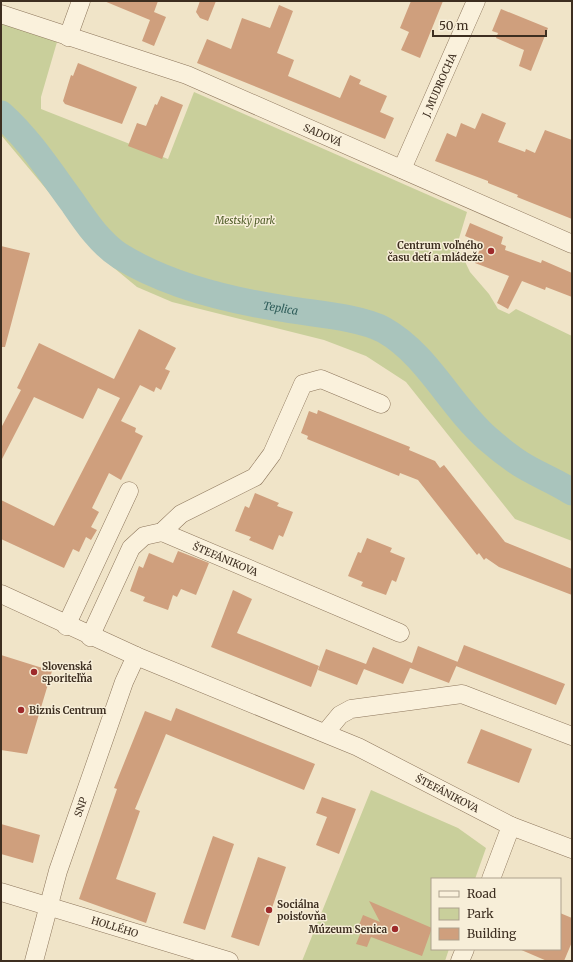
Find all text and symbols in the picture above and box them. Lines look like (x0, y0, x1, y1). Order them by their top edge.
scale bar (433, 12, 546, 38)
text: 50 m (439, 18, 468, 33)
street label: J. MUDROCHA (419, 50, 459, 120)
street label: SADOVÁ (301, 120, 345, 149)
park label: Mestský park (214, 214, 276, 227)
place label: Centrum voľného času detí a mládeže (388, 239, 484, 264)
marker: Centrum voľného času detí a mládeže (486, 246, 496, 256)
water label: Teplica (262, 298, 299, 318)
street label: ŠTEFÁNIKOVA (191, 538, 261, 579)
place label: Slovenská sporiteľňa (42, 660, 93, 685)
marker: Slovenská sporiteľňa (29, 667, 39, 677)
place label: Biznis Centrum (29, 704, 106, 717)
marker: Biznis Centrum (16, 705, 26, 715)
street label: ŠTEFÁNIKOVA (413, 770, 482, 815)
street label: SNP (71, 795, 90, 819)
legend (431, 878, 561, 950)
text: Road (467, 886, 496, 901)
place label: Sociálna poisťovňa (277, 898, 326, 923)
marker: Sociálna poisťovňa (264, 905, 274, 915)
text: Park (467, 906, 494, 921)
street label: HOLLÉHO (90, 913, 140, 940)
place label: Múzeum Senica (309, 923, 387, 936)
marker: Múzeum Senica (390, 924, 400, 934)
text: Building (467, 926, 517, 941)

